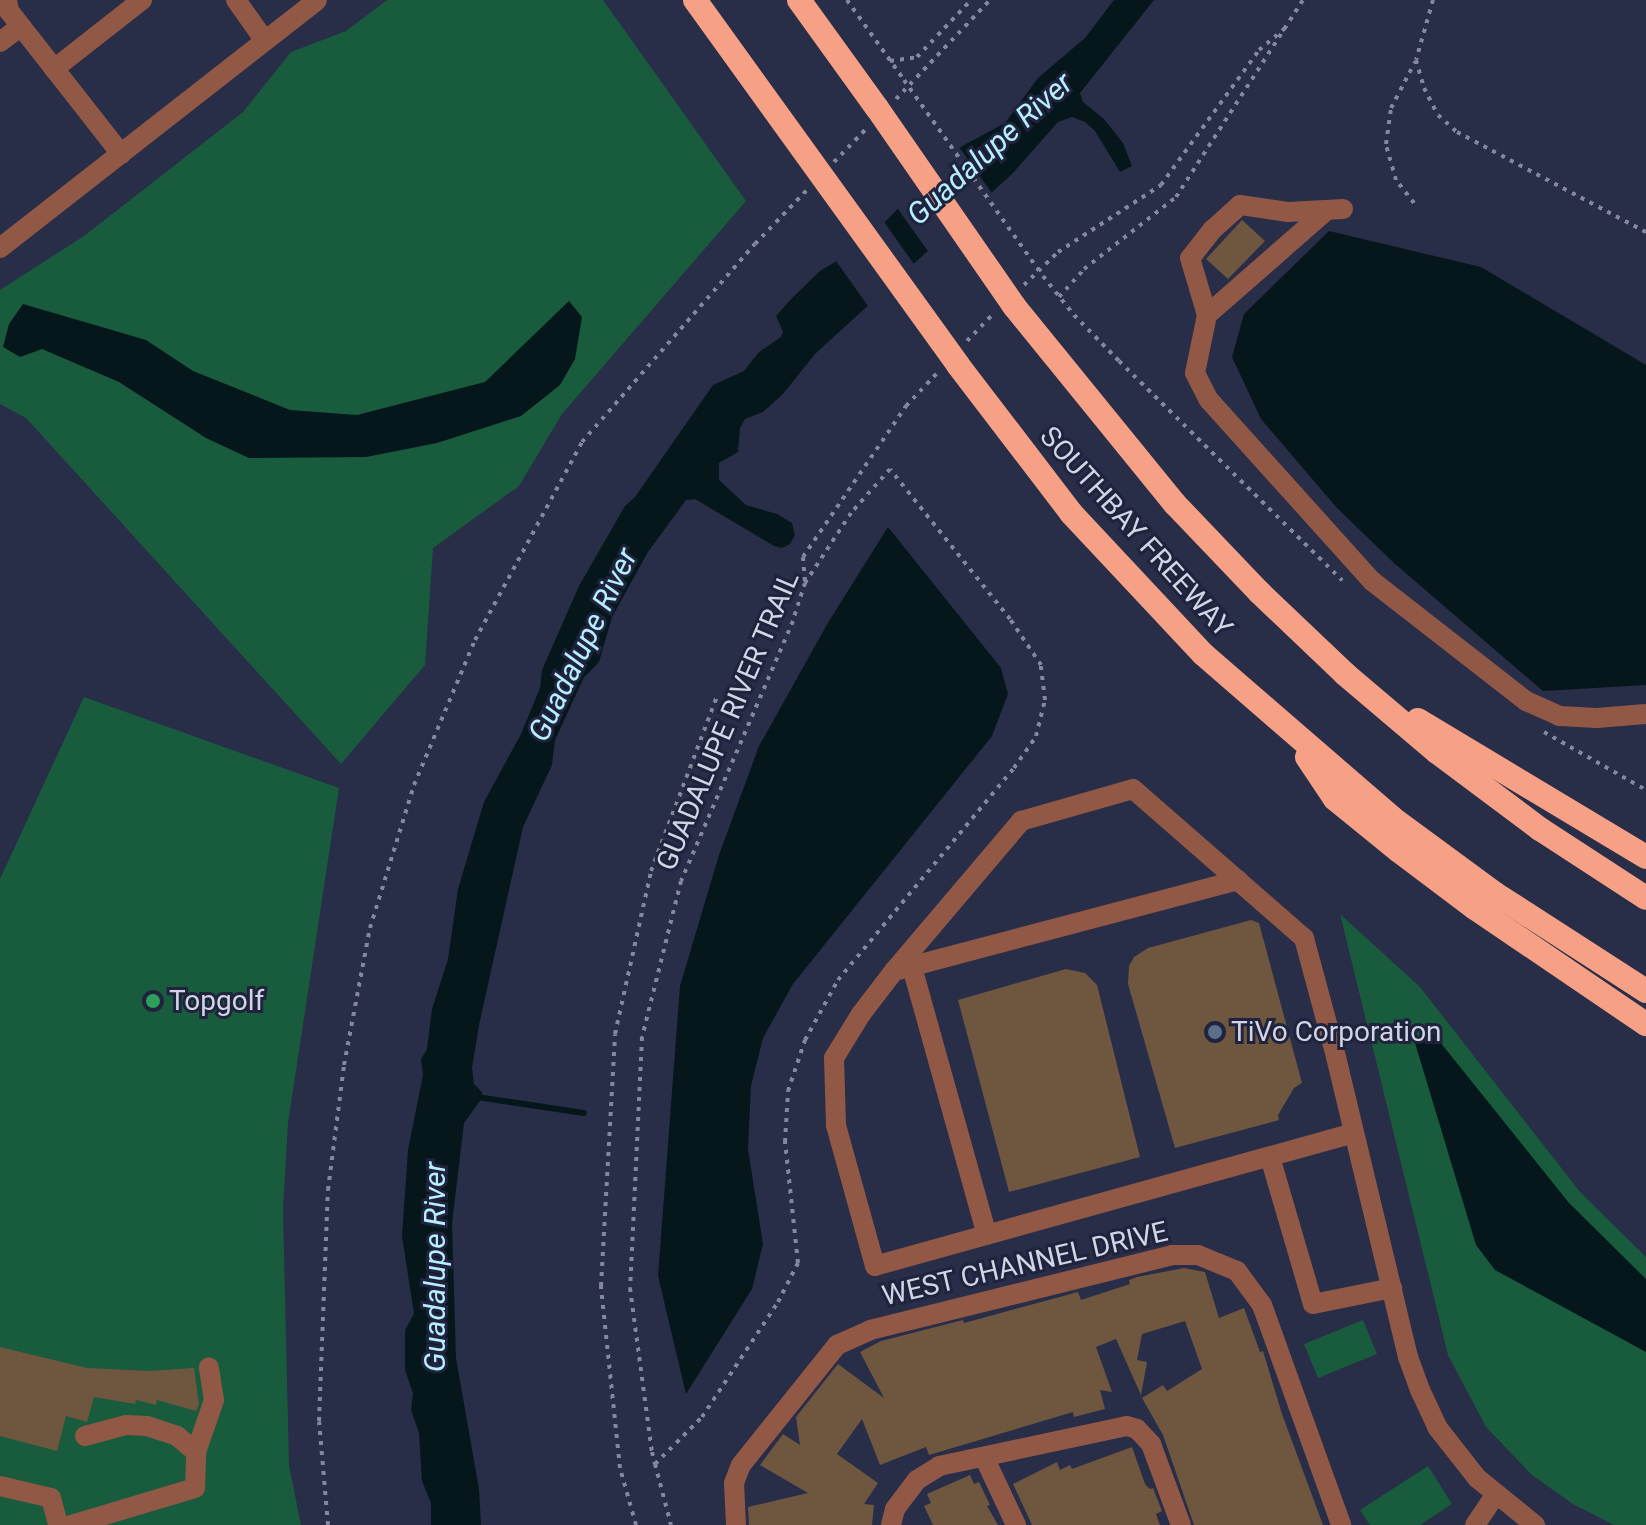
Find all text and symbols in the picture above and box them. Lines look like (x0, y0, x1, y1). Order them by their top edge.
water label: Guadalupe River (900, 65, 1080, 233)
street label: SOUTHBAY FREEWAY (1033, 420, 1239, 644)
water label: Guadalupe River (521, 543, 645, 747)
street label: GUADALUPE RIVER TRAIL (650, 566, 806, 876)
place label: Topgolf (169, 984, 264, 1018)
marker: Topgolf (144, 992, 162, 1010)
place label: TiVo Corporation (1231, 1015, 1442, 1049)
marker: TiVo Corporation (1206, 1023, 1224, 1041)
water label: Guadalupe River (417, 1162, 453, 1372)
street label: WEST CHANNEL DRIVE (879, 1215, 1171, 1313)

